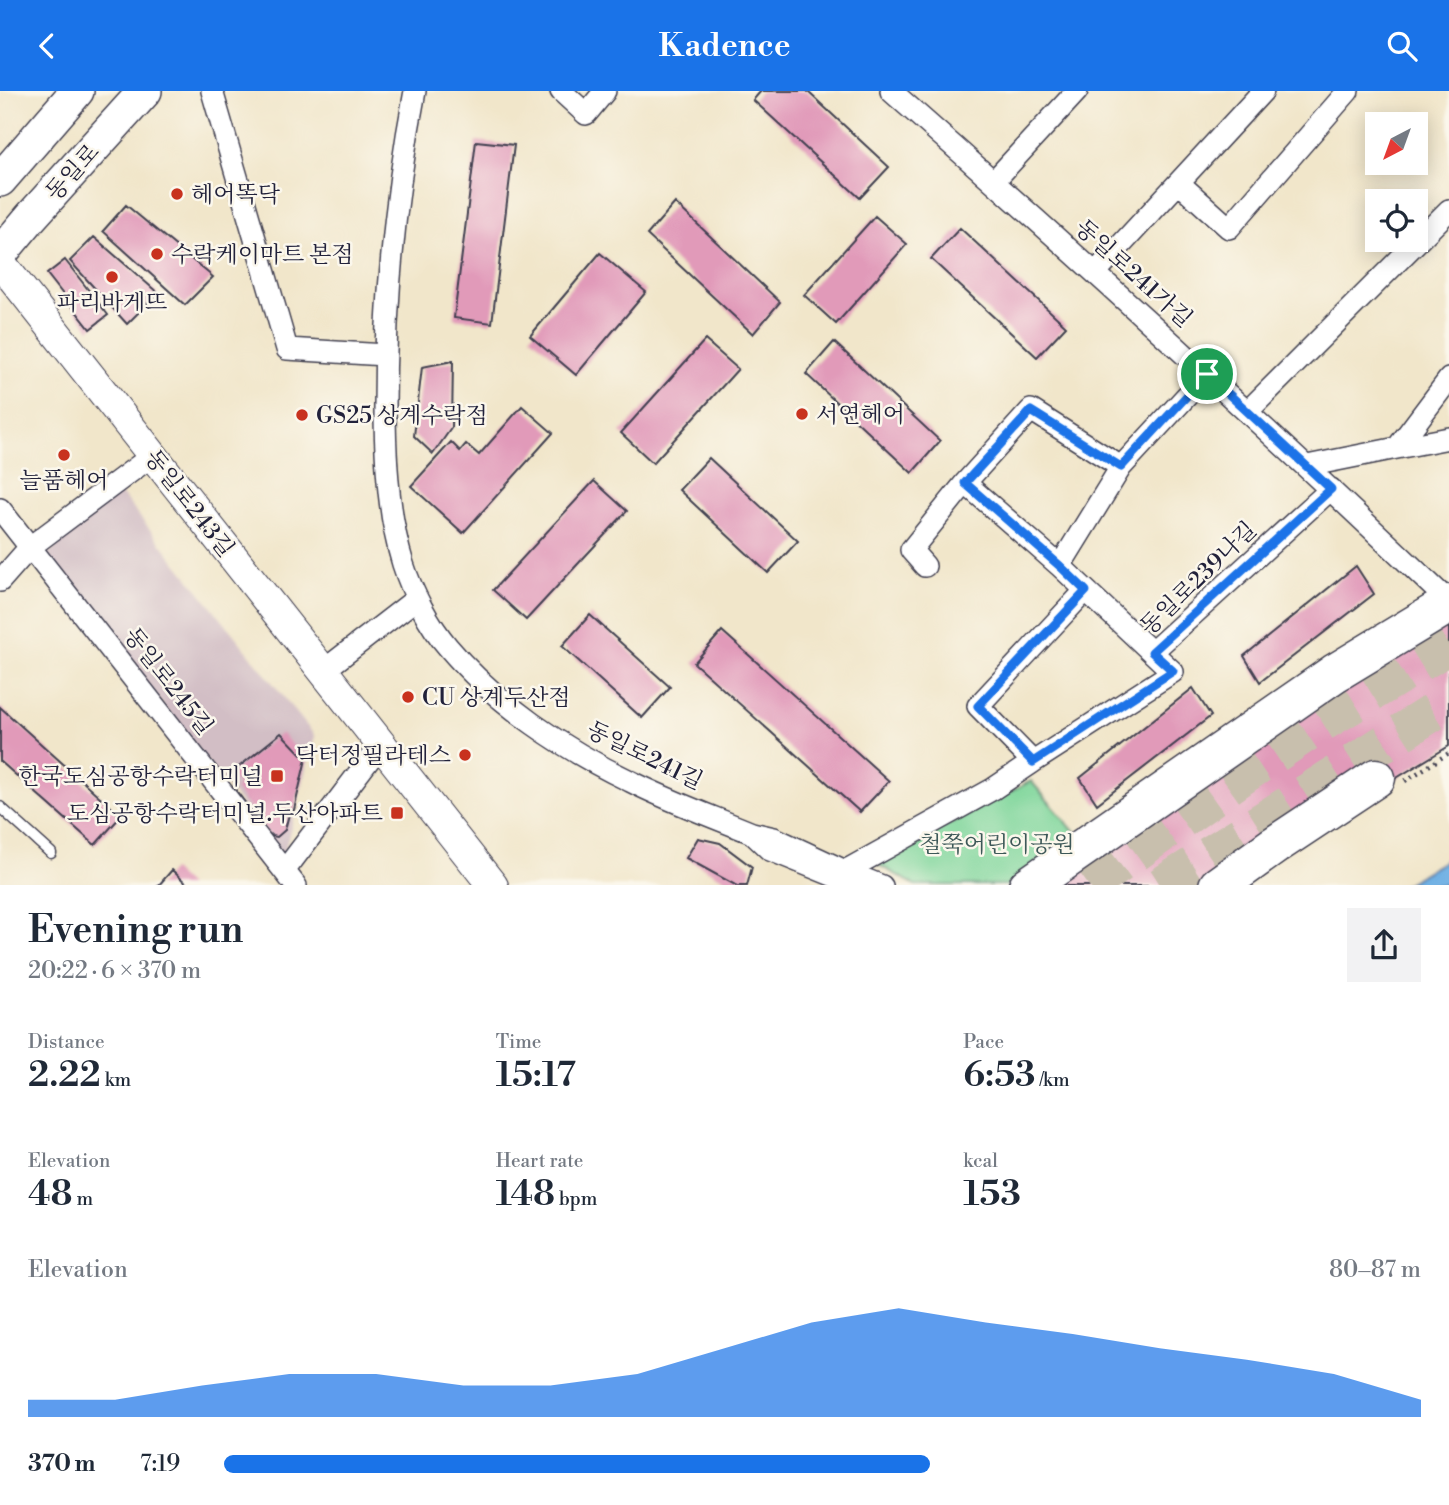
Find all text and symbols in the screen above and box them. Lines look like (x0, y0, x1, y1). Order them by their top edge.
text: Kadence (659, 26, 791, 66)
icon: back (28, 27, 66, 65)
icon: search (1383, 27, 1421, 65)
north arrow (1365, 112, 1428, 175)
map controls (1365, 112, 1428, 252)
street label: 동일로 (40, 139, 105, 207)
place label: 헤어똑닥 (191, 181, 281, 209)
marker: 헤어똑닥 (169, 186, 185, 202)
button: locate (1365, 189, 1428, 252)
street label: 동일로241가길 (1069, 214, 1198, 334)
place label: 수락케이마트 본점 (171, 241, 353, 269)
marker: 수락케이마트 본점 (149, 246, 165, 262)
marker: 파리바게뜨 (104, 269, 120, 285)
place label: 파리바게뜨 (56, 289, 168, 317)
pin (1177, 344, 1237, 404)
icon: arrive (1188, 355, 1226, 393)
place label: 서연헤어 (816, 401, 905, 429)
place label: GS25 상계수락점 (316, 402, 488, 430)
marker: 서연헤어 (794, 406, 810, 422)
marker: GS25 상계수락점 (294, 407, 310, 423)
street label: 동일로243길 (139, 444, 240, 563)
marker: 늘품헤어 (56, 447, 72, 463)
place label: 늘품헤어 (20, 467, 108, 495)
street label: 동일로239나길 (1135, 516, 1263, 641)
street label: 동일로245길 (118, 622, 219, 741)
place label: CU 상계두산점 (422, 684, 571, 712)
marker: CU 상계두산점 (400, 689, 416, 705)
street label: 동일로241길 (582, 716, 707, 796)
place label: 닥터정필라테스 (295, 742, 451, 770)
marker: 닥터정필라테스 (457, 747, 473, 763)
place label: 한국도심공항수락터미널 (19, 763, 263, 791)
marker: 한국도심공항수락터미널 (269, 768, 285, 784)
place label: 도심공항수락터미널.두산아파트 (67, 800, 383, 828)
marker: 도심공항수락터미널.두산아파트 (389, 805, 405, 821)
park label: 철쭉어린이공원 (919, 831, 1075, 859)
text: Evening run (28, 907, 243, 954)
button: share (1347, 908, 1421, 982)
text: 20:22 · 6 × 370 m (28, 957, 201, 985)
text: Distance (28, 1030, 105, 1054)
text: Time (496, 1030, 541, 1054)
text: Pace (963, 1030, 1004, 1054)
text: 2.22 (28, 1054, 101, 1097)
text: 15:17 (496, 1054, 576, 1097)
text: 6:53 (963, 1054, 1036, 1097)
text: km (101, 1068, 131, 1092)
text: /km (1036, 1068, 1070, 1092)
text: Elevation (28, 1149, 110, 1173)
text: Heart rate (496, 1149, 583, 1173)
text: kcal (963, 1149, 998, 1173)
text: 48 (28, 1173, 73, 1216)
text: 148 (496, 1173, 555, 1216)
text: 153 (963, 1173, 1021, 1216)
text: m (73, 1187, 93, 1211)
text: bpm (555, 1187, 597, 1211)
text: Elevation (28, 1256, 128, 1284)
text: 80–87 m (1329, 1256, 1421, 1284)
text: 370 m (28, 1450, 95, 1478)
text: 7:19 (140, 1450, 180, 1478)

